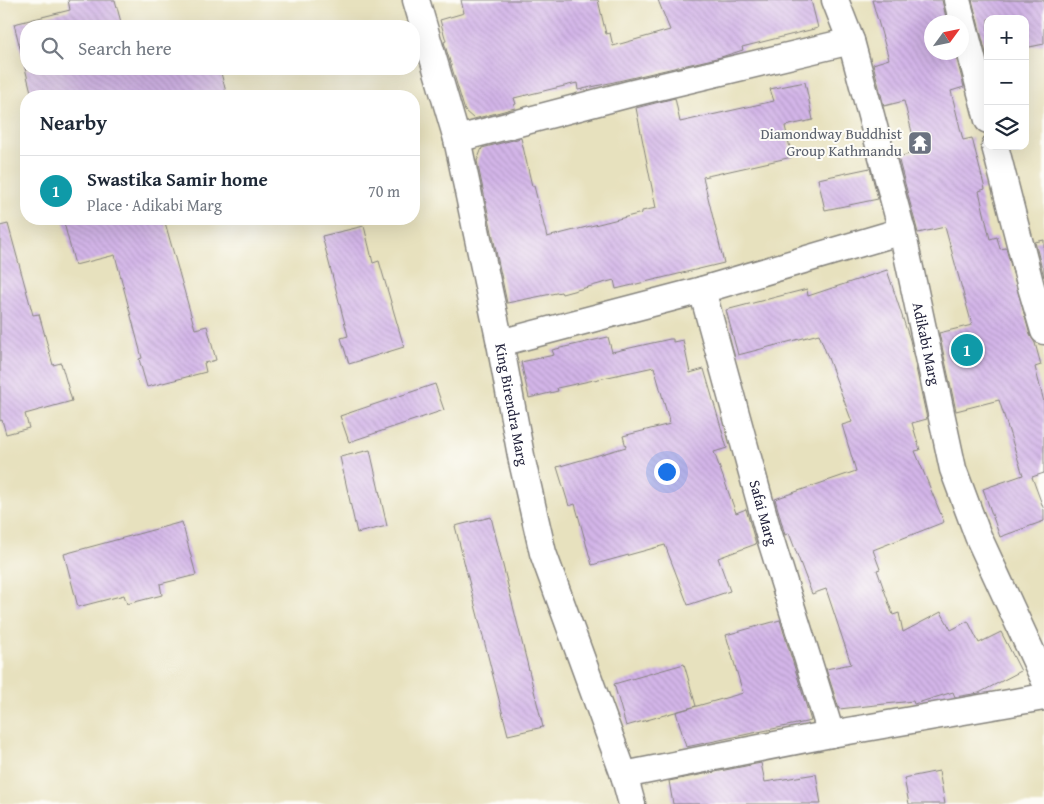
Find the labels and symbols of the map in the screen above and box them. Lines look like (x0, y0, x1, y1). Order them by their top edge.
north arrow (924, 15, 969, 60)
place label: Diamondway Buddhist Group Kathmandu (760, 123, 903, 161)
temple icon: Diamondway Buddhist Group Kathmandu (907, 130, 933, 156)
street label: Adikabi Marg (908, 300, 946, 388)
pin: 1 (951, 331, 983, 369)
street label: King Birendra Marg (490, 342, 534, 468)
your location (654, 459, 680, 485)
street label: Safai Marg (745, 478, 783, 548)

